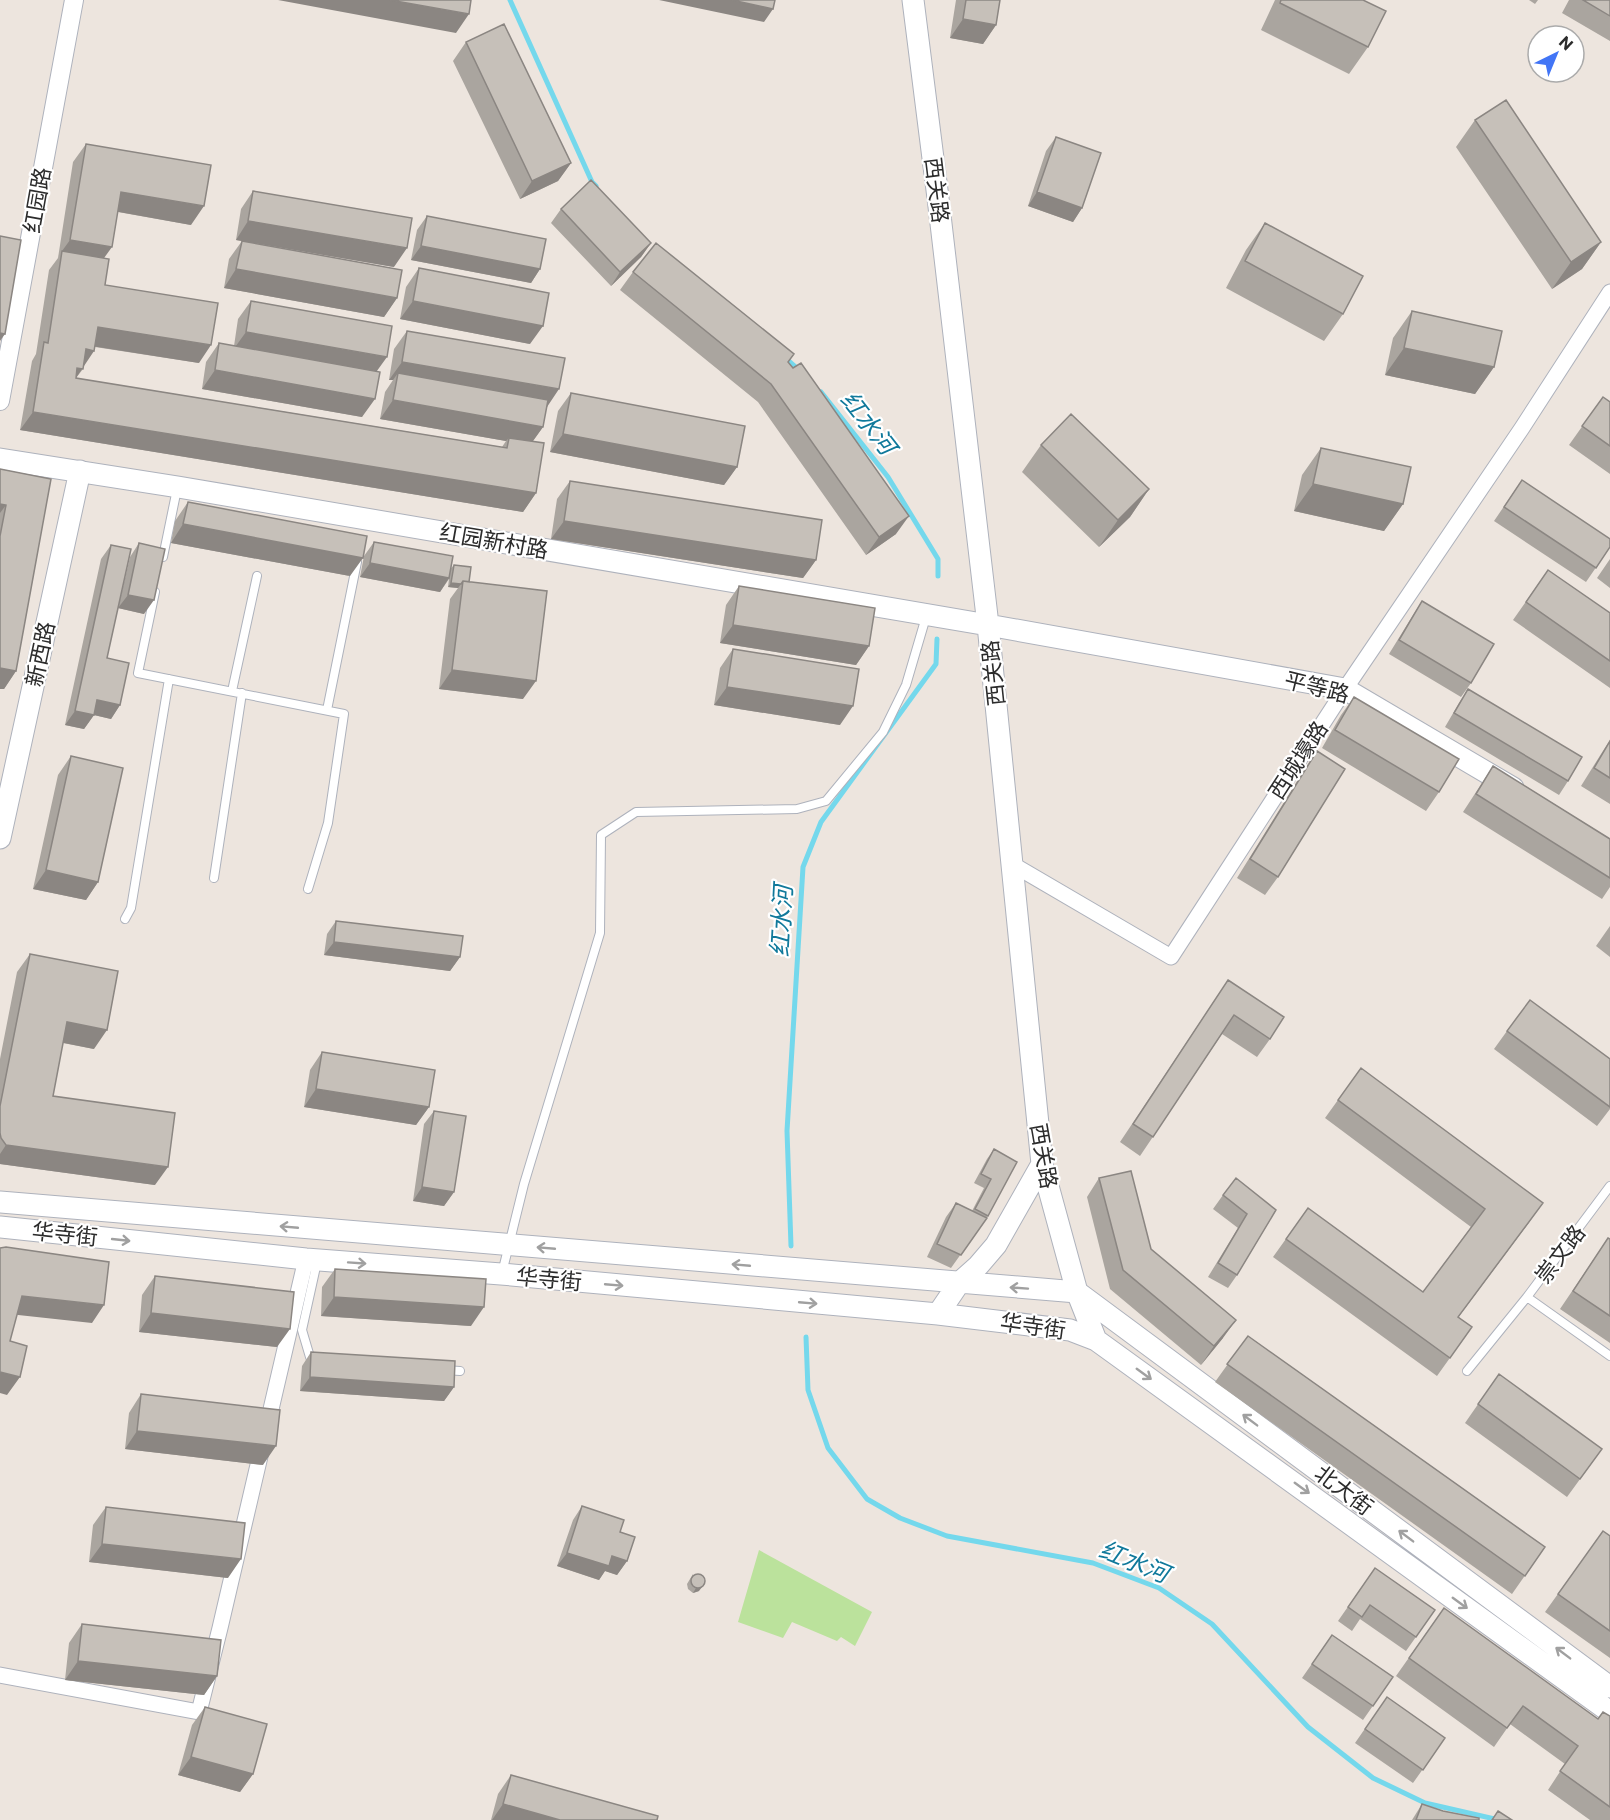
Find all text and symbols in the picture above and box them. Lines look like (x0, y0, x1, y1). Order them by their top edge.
north arrow (1526, 24, 1586, 84)
text: N (1556, 32, 1577, 54)
street label: 西关路 (920, 156, 955, 224)
street label: 红园路 (17, 165, 56, 235)
water label: 红水河 (836, 385, 905, 463)
street label: 红园新村路 (438, 518, 551, 563)
street label: 新西路 (19, 619, 60, 689)
street label: 西关路 (976, 639, 1009, 707)
street label: 平等路 (1282, 665, 1352, 708)
street label: 西城壕路 (1262, 715, 1333, 804)
water label: 红水河 (764, 880, 797, 958)
street label: 西关路 (1025, 1121, 1064, 1191)
street label: 华寺街 (31, 1217, 99, 1250)
street label: 崇文路 (1529, 1219, 1590, 1288)
one-way arrow (280, 1221, 300, 1232)
one-way arrow (110, 1235, 130, 1246)
one-way arrow (537, 1242, 557, 1253)
one-way arrow (346, 1258, 366, 1269)
one-way arrow (731, 1259, 751, 1270)
street label: 华寺街 (515, 1262, 583, 1295)
one-way arrow (603, 1279, 623, 1290)
one-way arrow (1009, 1282, 1029, 1293)
one-way arrow (797, 1298, 817, 1309)
street label: 华寺街 (999, 1308, 1068, 1343)
one-way arrow (1135, 1368, 1151, 1380)
one-way arrow (1242, 1414, 1258, 1426)
street label: 北大街 (1310, 1459, 1379, 1520)
one-way arrow (1293, 1482, 1309, 1494)
one-way arrow (1399, 1530, 1415, 1543)
water label: 红水河 (1096, 1534, 1177, 1589)
one-way arrow (1451, 1597, 1467, 1609)
one-way arrow (1555, 1646, 1571, 1659)

